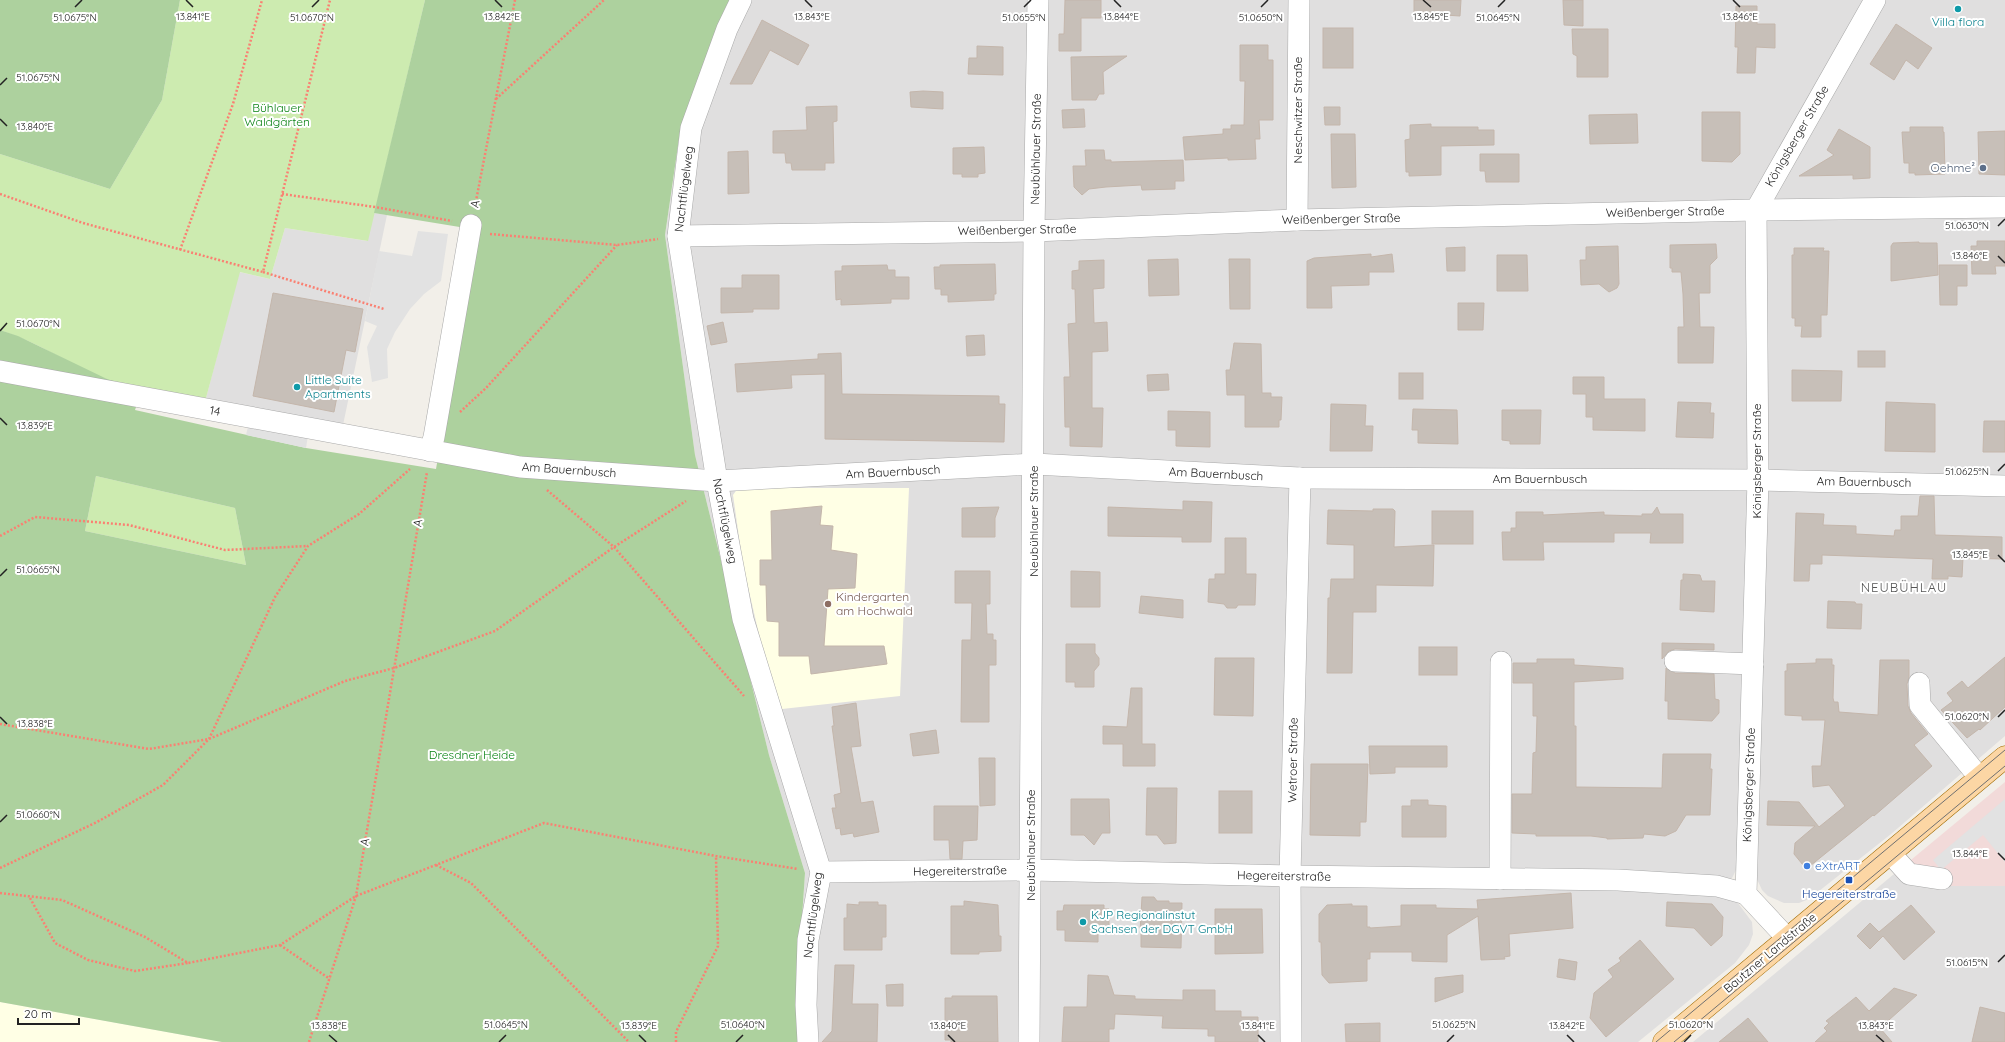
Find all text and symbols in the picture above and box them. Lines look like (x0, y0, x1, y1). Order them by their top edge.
marker: Villa flora (1953, 4, 1963, 14)
text: 13.841°E (176, 10, 210, 23)
text: 13.842°E (484, 10, 520, 23)
text: 13.843°E (794, 10, 830, 23)
text: 13.844°E (1103, 10, 1139, 23)
text: 13.845°E (1413, 10, 1449, 23)
text: 13.846°E (1722, 10, 1758, 23)
text: 51.0675°N (53, 11, 97, 24)
text: 51.0670°N (290, 11, 334, 24)
text: 51.0655°N (1002, 11, 1046, 24)
text: 51.0650°N (1239, 11, 1283, 24)
text: 51.0645°N (1476, 11, 1520, 24)
place label: Villa flora (1932, 14, 1984, 29)
street label: Neschwitzer Straße (1290, 56, 1305, 163)
text: 51.0675°N (16, 71, 60, 84)
street label: Königsberger Straße (1761, 82, 1832, 189)
street label: Neubühlauer Straße (1027, 93, 1044, 205)
park label: Bühlauer Waldgärten (244, 100, 310, 129)
text: 13.840°E (17, 120, 54, 133)
street label: Nachtflügelweg (671, 145, 696, 233)
place label: Oehme² (1931, 160, 1975, 175)
marker: Oehme² (1978, 163, 1988, 173)
street label: A (466, 198, 483, 209)
street label: Weißenberger Straße (1605, 203, 1725, 220)
street label: Weißenberger Straße (1281, 210, 1401, 227)
text: 51.0630°N (1945, 219, 1989, 232)
street label: Weißenberger Straße (957, 221, 1077, 238)
text: 13.846°E (1952, 249, 1988, 262)
text: 51.0670°N (16, 317, 60, 330)
place label: Little Suite Apartments (305, 372, 371, 401)
marker: Little Suite Apartments (292, 382, 302, 392)
street label: 14 (208, 402, 222, 419)
street label: Königsberger Straße (1749, 403, 1764, 518)
text: 13.839°E (17, 419, 53, 432)
street label: Am Bauernbusch (521, 459, 617, 480)
street label: Am Bauernbusch (845, 462, 941, 481)
street label: Am Bauernbusch (1168, 464, 1264, 483)
street label: Neubühlauer Straße (1026, 465, 1041, 577)
text: 51.0625°N (1945, 465, 1989, 478)
street label: Am Bauernbusch (1493, 471, 1587, 486)
street label: Am Bauernbusch (1816, 473, 1912, 490)
street label: Nachtflügelweg (710, 477, 741, 565)
street label: A (409, 518, 426, 528)
text: 13.845°E (1952, 548, 1988, 561)
text: 51.0665°N (16, 563, 60, 576)
district label: NEUBÜHLAU (1861, 579, 1947, 595)
place label: Kindergarten am Hochwald (836, 589, 913, 618)
marker: Kindergarten am Hochwald (823, 599, 833, 609)
text: 51.0620°N (1945, 710, 1989, 723)
text: 13.838°E (17, 717, 53, 730)
street label: Wetroer Straße (1284, 717, 1301, 803)
street label: Königsberger Straße (1739, 727, 1758, 843)
park label: Dresdner Heide (429, 747, 515, 762)
street label: Neubühlauer Straße (1023, 789, 1038, 901)
text: 51.0660°N (16, 808, 60, 821)
street label: A (356, 837, 373, 847)
text: 13.844°E (1952, 847, 1988, 860)
place label: eXtrART (1815, 858, 1860, 873)
marker: eXtrART (1802, 861, 1812, 871)
street label: Hegereiterstraße (913, 862, 1007, 879)
street label: Hegereiterstraße (1237, 867, 1331, 884)
street label: Nachtflügelweg (800, 871, 825, 959)
marker: Hegereiterstraße (1844, 875, 1854, 885)
place label: Hegereiterstraße (1802, 886, 1896, 901)
place label: KJP Regionalinstut Sachsen der DGVT GmbH (1091, 907, 1233, 936)
street label: Bautzner Landstraße (1720, 909, 1819, 996)
marker: KJP Regionalinstut Sachsen der DGVT GmbH (1078, 917, 1088, 927)
text: 51.0615°N (1946, 956, 1988, 969)
scale bar (18, 1000, 79, 1026)
text: 20 m (24, 1006, 52, 1021)
text: 51.0645°N (484, 1018, 528, 1031)
text: 51.0640°N (721, 1018, 765, 1031)
text: 51.0625°N (1432, 1018, 1476, 1031)
text: 51.0620°N (1669, 1018, 1713, 1031)
text: 13.838°E (311, 1019, 347, 1032)
text: 13.839°E (621, 1019, 657, 1032)
text: 13.840°E (930, 1019, 967, 1032)
text: 13.841°E (1241, 1019, 1275, 1032)
text: 13.842°E (1549, 1019, 1585, 1032)
text: 13.843°E (1858, 1019, 1894, 1032)

